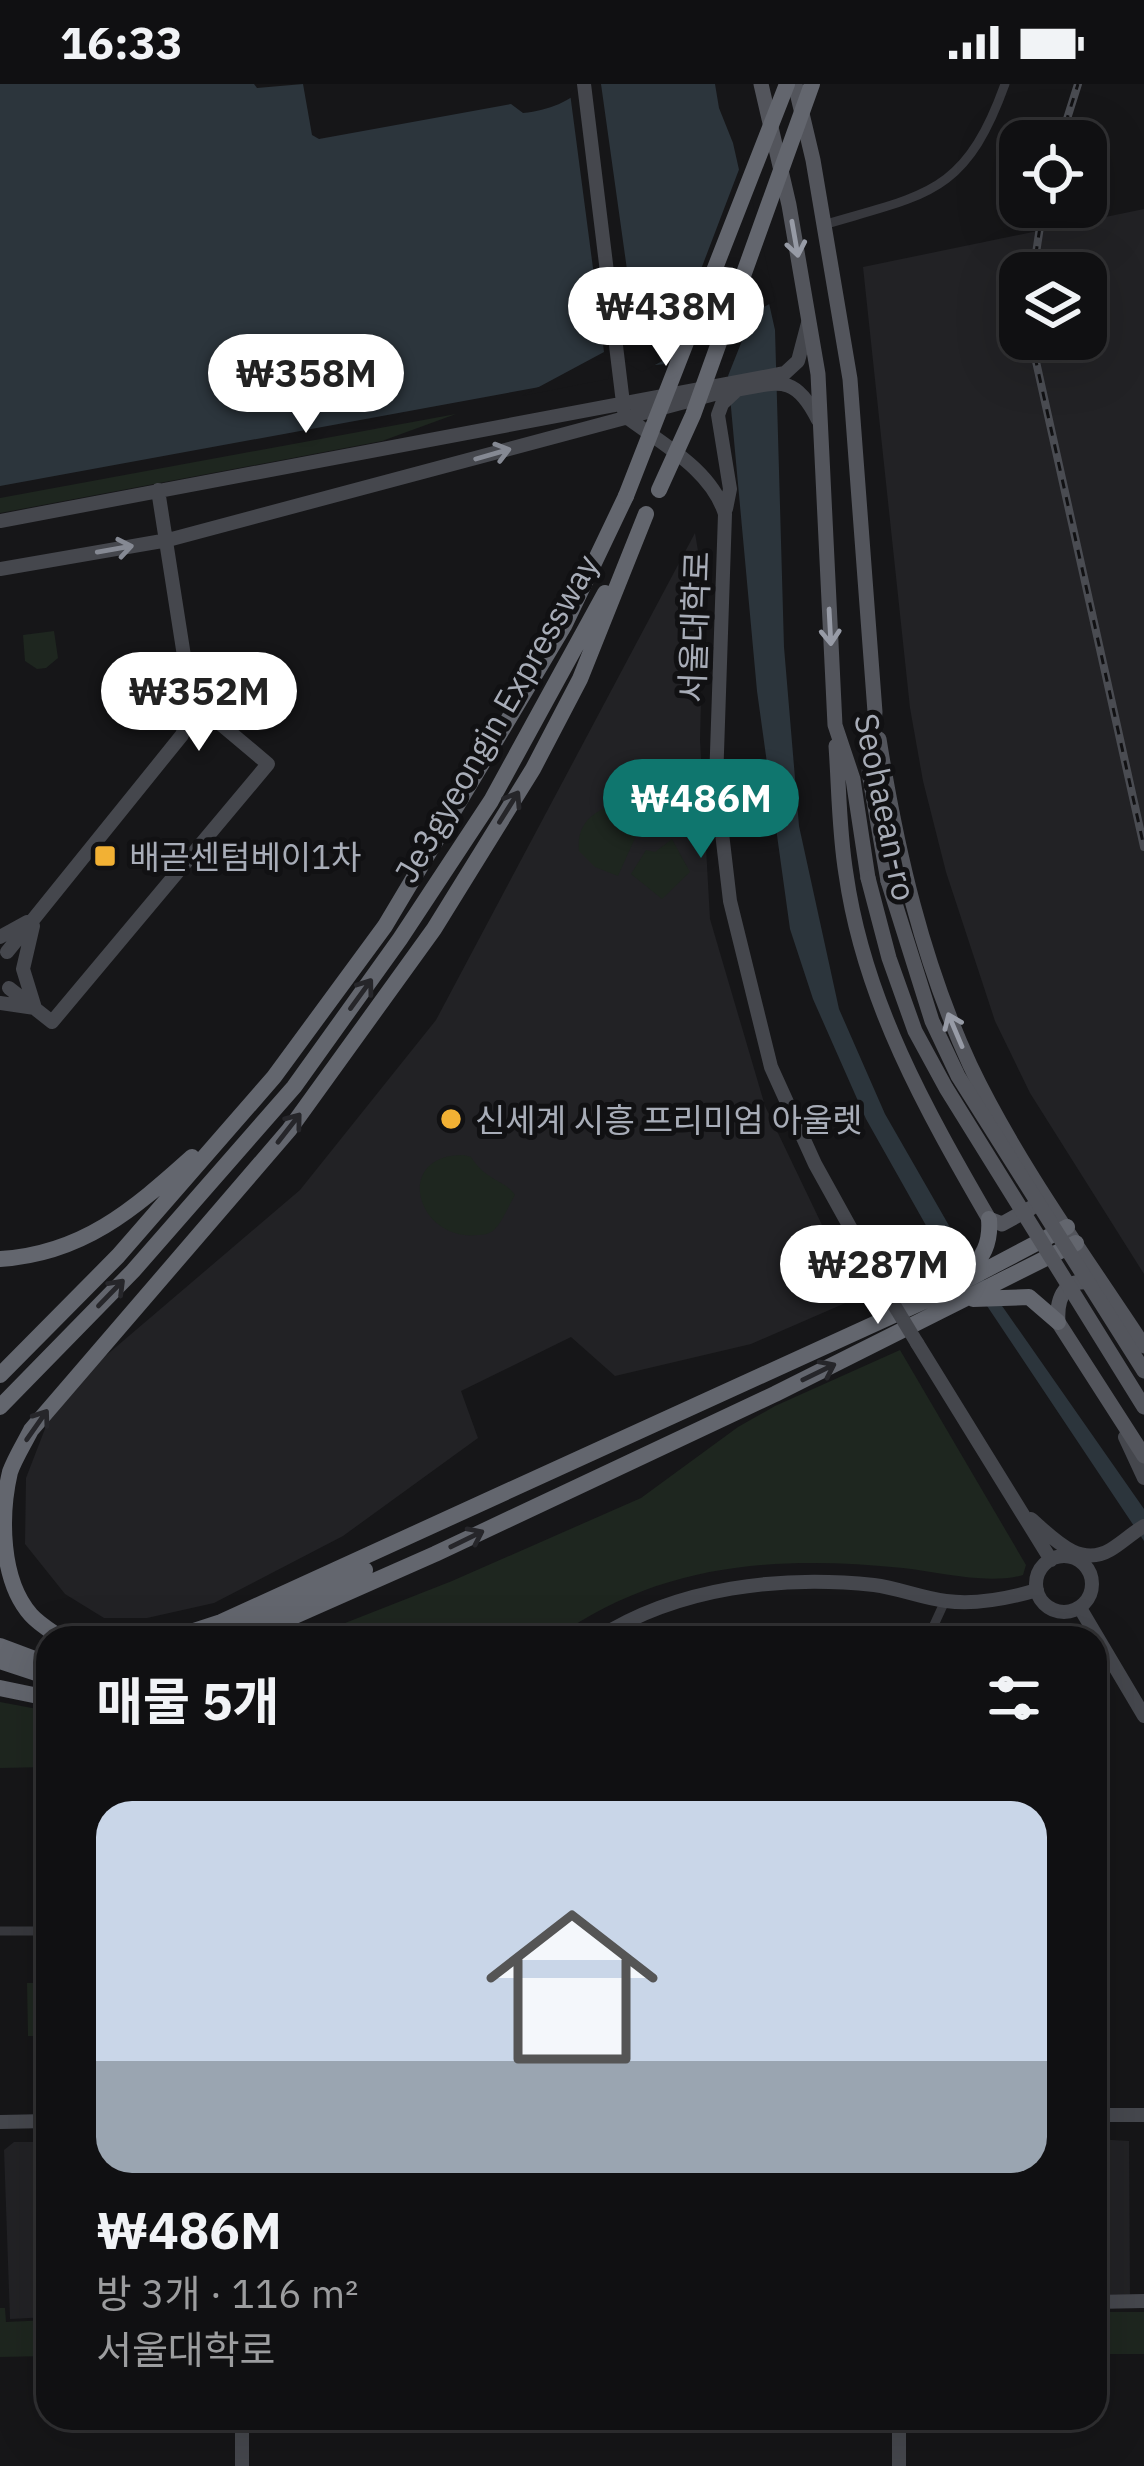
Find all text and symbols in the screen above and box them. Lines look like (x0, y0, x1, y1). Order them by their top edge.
text: 16:33 (60, 13, 183, 71)
map controls (999, 120, 1107, 360)
button: locate (999, 120, 1107, 228)
one-way arrow (785, 219, 808, 258)
button: layers (999, 252, 1107, 360)
pin: ₩438M (582, 267, 750, 369)
text: ₩438M (595, 280, 737, 331)
pin: ₩358M (222, 334, 390, 436)
text: ₩358M (235, 347, 377, 398)
one-way arrow (473, 441, 511, 463)
one-way arrow (95, 537, 134, 559)
street label: Je3gyeongin Expressway (384, 546, 608, 890)
street label: 서울대학로 (670, 550, 718, 704)
one-way arrow (819, 607, 842, 646)
pin: ₩352M (115, 652, 283, 754)
text: ₩352M (128, 665, 270, 716)
street label: Seohaean-ro (845, 709, 927, 905)
pin: ₩486M (617, 759, 785, 861)
text: ₩486M (630, 772, 772, 823)
one-way arrow (497, 790, 521, 824)
place label: 배곧센텀베이1차 (129, 835, 361, 878)
marker: 배곧센텀베이1차 (92, 843, 118, 869)
one-way arrow (347, 978, 373, 1011)
one-way arrow (943, 1012, 965, 1048)
place label: 신세계 시흥 프리미엄 아울렛 (475, 1098, 863, 1141)
marker: 신세계 시흥 프리미엄 아울렛 (438, 1106, 464, 1132)
one-way arrow (275, 1113, 302, 1145)
pin: ₩287M (794, 1225, 962, 1327)
text: ₩287M (807, 1238, 949, 1289)
one-way arrow (97, 1279, 125, 1309)
one-way arrow (800, 1360, 836, 1382)
one-way arrow (24, 1409, 49, 1442)
one-way arrow (448, 1527, 484, 1549)
icon: filters (981, 1665, 1047, 1731)
text: 매물 5개 (96, 1668, 279, 1734)
icon: home (464, 1879, 680, 2095)
text: ₩486M (96, 2197, 282, 2263)
text: 방 3개 · 116 m² (96, 2268, 358, 2319)
text: 서울대학로 (96, 2324, 275, 2375)

